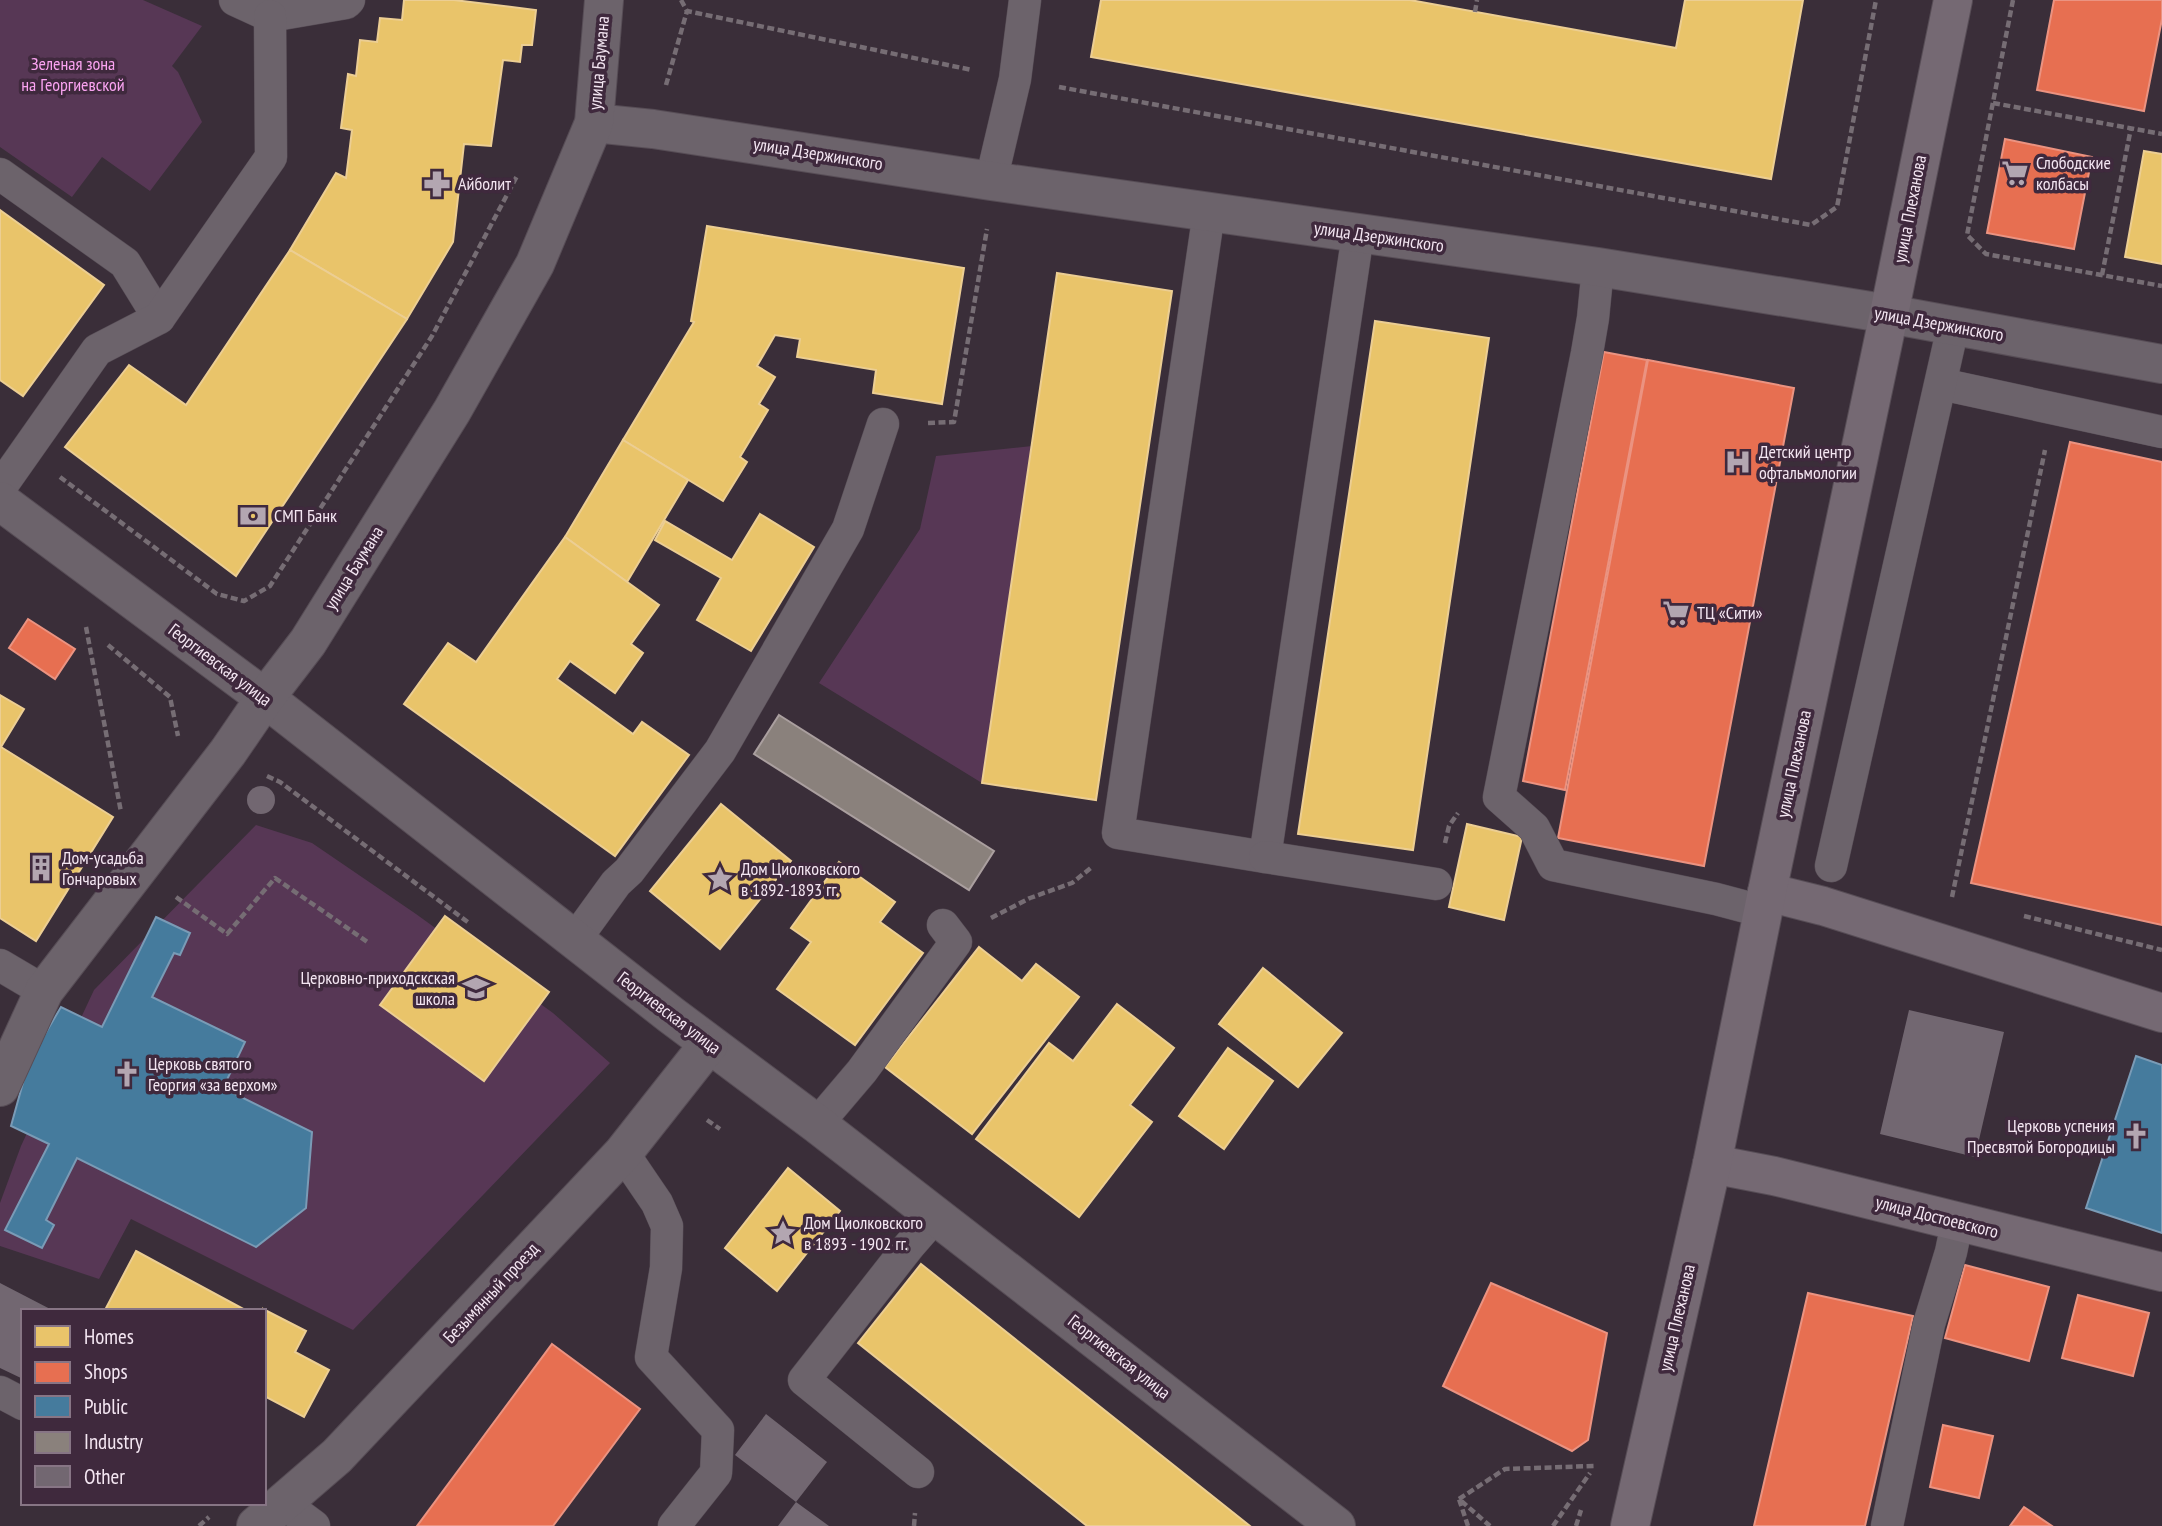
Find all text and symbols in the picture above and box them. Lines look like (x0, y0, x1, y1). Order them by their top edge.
street label: улица Баумана (583, 15, 614, 111)
park label: Зеленая зона на Георгиевской (21, 52, 125, 96)
street label: улица Дзержинского (752, 132, 885, 175)
place label: Слободские колбасы (2036, 151, 2111, 195)
street label: улица Плеханова (1888, 153, 1931, 265)
supermarket icon: Слободские колбасы (2000, 158, 2030, 188)
pharmacy icon: Айболит (422, 169, 452, 199)
place label: Айболит (458, 172, 511, 195)
street label: улица Дзержинского (1313, 216, 1446, 257)
street label: улица Дзержинского (1873, 301, 2006, 346)
place label: Детский центр офтальмологии (1759, 440, 1857, 484)
hospital icon: Детский центр офтальмологии (1723, 447, 1753, 477)
bank icon: СМП Банк (238, 501, 268, 531)
place label: СМП Банк (274, 504, 337, 527)
street label: улица Баумана (319, 522, 388, 614)
supermarket icon: ТЦ «Сити» (1661, 598, 1691, 628)
place label: ТЦ «Сити» (1697, 601, 1763, 624)
street label: Георгиевская улица (164, 618, 277, 711)
street label: улица Плеханова (1771, 708, 1816, 820)
place label: Дом-усадьба Гончаровых (62, 846, 144, 890)
building icon: Дом-усадьба Гончаровых (26, 853, 56, 883)
place label: Дом Циолковского в 1892-1893 гг. (741, 857, 860, 901)
place icon: Дом Циолковского в 1892-1893 гг. (705, 864, 735, 894)
place label: Церковно-приходскская школа (300, 966, 455, 1010)
street label: Георгиевская улица (613, 966, 726, 1059)
school or university icon: Церковно-приходскская школа (461, 973, 491, 1003)
place label: Церковь святого Георгия «за верхом» (148, 1052, 278, 1096)
church icon: Церковь святого Георгия «за верхом» (112, 1059, 142, 1089)
place label: Церковь успения Пресвятой Богородицы (1967, 1114, 2115, 1158)
church icon: Церковь успения Пресвятой Богородицы (2121, 1121, 2151, 1151)
street label: улица Достоевского (1873, 1190, 2001, 1243)
place label: Дом Циолковского в 1893 - 1902 гг. (804, 1211, 923, 1255)
place icon: Дом Циолковского в 1893 - 1902 гг. (768, 1218, 798, 1248)
street label: Безымянный проезд (438, 1237, 543, 1348)
street label: улица Плеханова (1653, 1262, 1700, 1374)
legend (21, 1309, 266, 1505)
street label: Георгиевская улица (1063, 1309, 1175, 1404)
text: Homes (84, 1323, 134, 1350)
text: Shops (84, 1358, 128, 1385)
text: Public (84, 1393, 129, 1420)
text: Industry (84, 1428, 143, 1455)
text: Other (84, 1463, 125, 1490)

